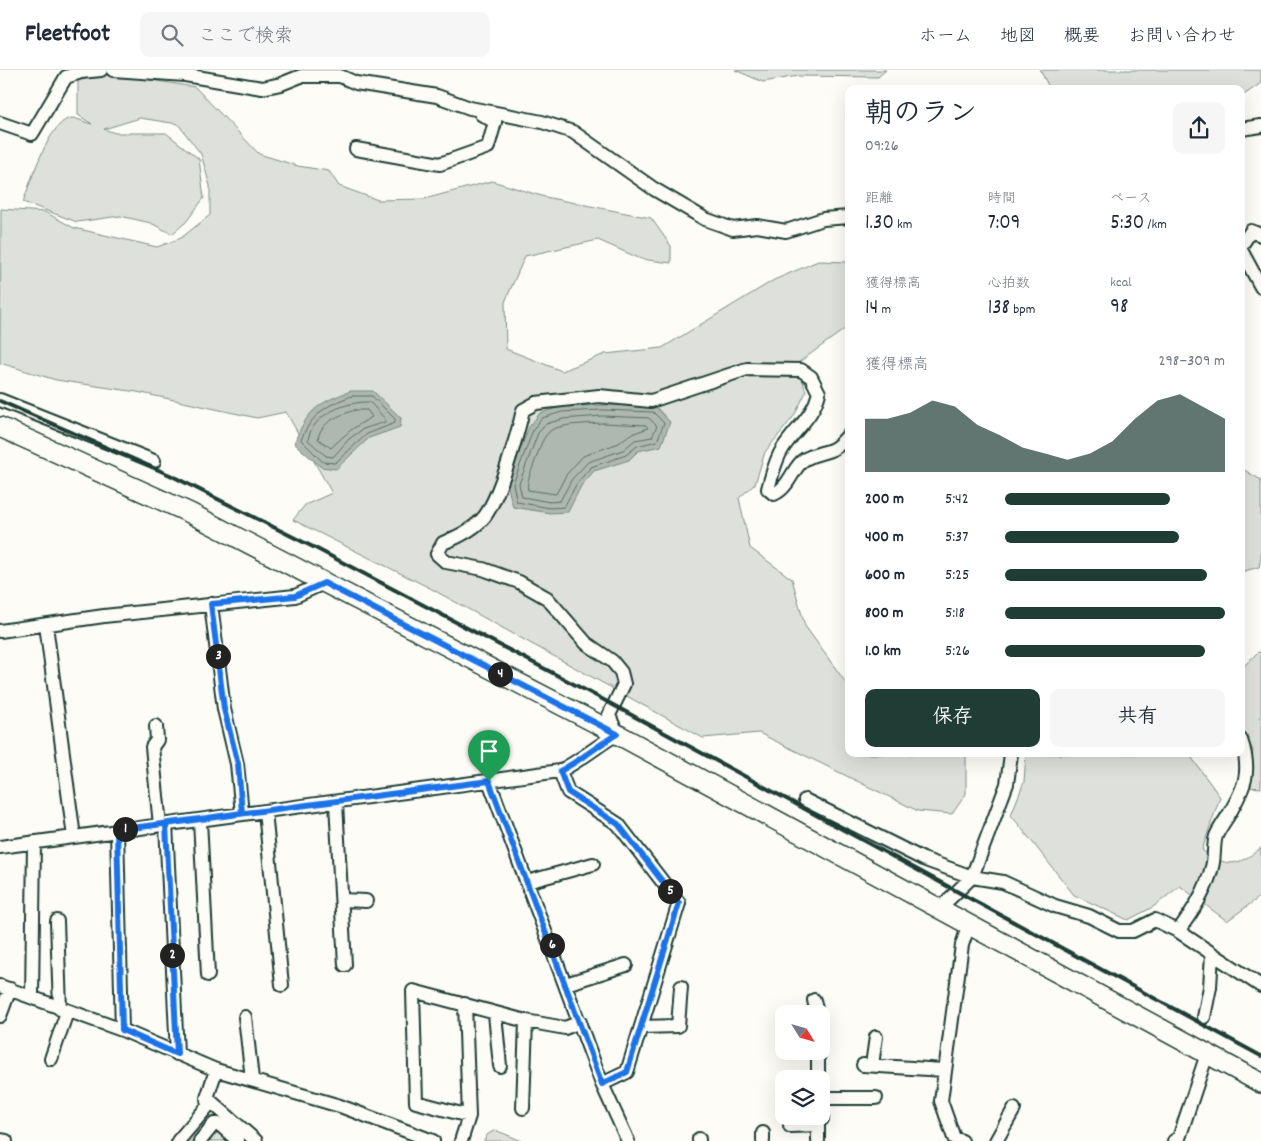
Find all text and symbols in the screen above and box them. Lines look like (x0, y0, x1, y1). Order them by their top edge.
search box (140, 12, 490, 57)
text: Fleetfoot (25, 18, 110, 52)
icon: search (158, 21, 186, 49)
text: ここで検索 (198, 24, 293, 51)
text: ホーム (919, 25, 972, 50)
text: 地図 (1000, 25, 1036, 50)
text: 概要 (1064, 25, 1100, 50)
text: お問い合わせ (1128, 25, 1236, 50)
text: 朝のラン (865, 96, 977, 136)
button: share (1173, 102, 1225, 154)
text: 09:26 (865, 135, 899, 158)
text: 距離 (865, 189, 893, 209)
text: 時間 (988, 189, 1016, 209)
text: ペース (1110, 189, 1152, 209)
text: 1.30 (865, 209, 894, 239)
text: 7:09 (988, 209, 1020, 239)
text: 5:30 (1110, 209, 1144, 239)
text: km (894, 215, 912, 235)
text: /km (1144, 215, 1167, 235)
text: kcal (1110, 273, 1132, 293)
text: 獲得標高 (865, 274, 921, 294)
text: 心拍数 (988, 274, 1030, 294)
text: 98 (1110, 293, 1128, 323)
text: 14 (865, 294, 878, 324)
text: 138 (988, 294, 1010, 324)
text: m (878, 300, 891, 320)
text: bpm (1010, 300, 1035, 320)
text: 298–309 m (1159, 350, 1225, 373)
text: 獲得標高 (865, 354, 929, 377)
text: 200 m (865, 488, 904, 511)
text: 5:42 (945, 488, 969, 511)
text: 400 m (865, 526, 904, 549)
text: 5:37 (945, 526, 968, 549)
text: 600 m (865, 564, 905, 587)
text: 5:25 (945, 564, 969, 587)
text: 800 m (865, 602, 904, 625)
text: 5:18 (945, 602, 965, 625)
text: 1.0 km (865, 640, 901, 663)
text: 5:26 (945, 640, 970, 663)
pin: 3 (206, 644, 230, 668)
text: 3 (215, 646, 222, 666)
pin: 4 (488, 662, 512, 686)
text: 4 (498, 664, 503, 684)
button: 保存 (865, 689, 1040, 747)
button: 共有 (1050, 689, 1225, 747)
pin (468, 730, 510, 781)
icon: arrive (475, 737, 503, 765)
pin: 1 (112, 816, 138, 842)
text: 1 (124, 819, 127, 839)
pin: 5 (658, 878, 682, 904)
text: 5 (667, 881, 674, 901)
pin: 6 (540, 932, 564, 958)
text: 6 (549, 935, 556, 955)
pin: 2 (160, 942, 184, 968)
text: 2 (169, 945, 176, 965)
north arrow (775, 1005, 830, 1060)
map controls (775, 1005, 830, 1125)
button: layers (775, 1070, 830, 1125)

